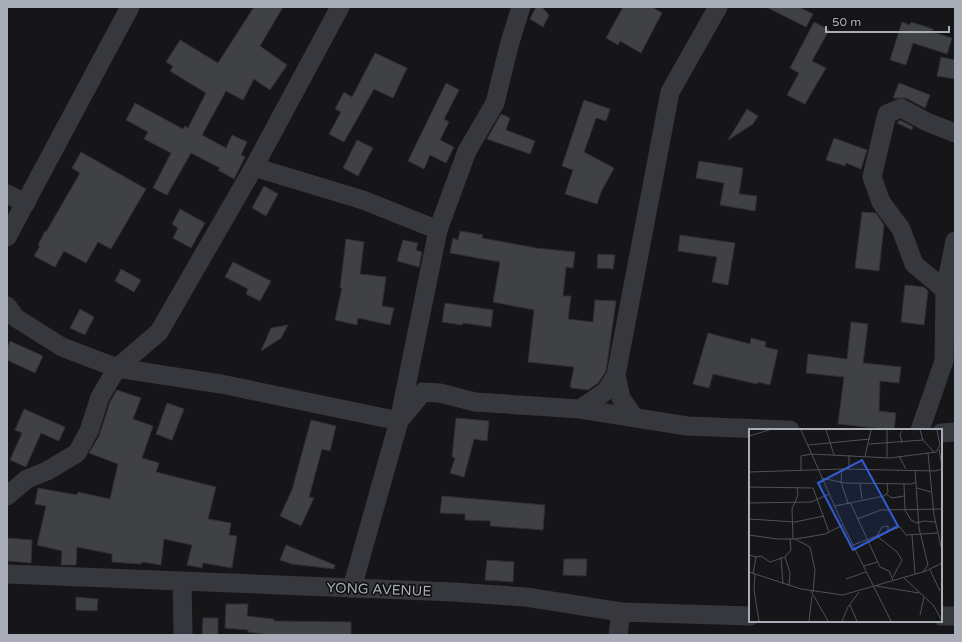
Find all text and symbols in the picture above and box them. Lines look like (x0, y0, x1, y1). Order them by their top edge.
scale bar (826, 8, 949, 34)
text: 50 m (832, 15, 861, 29)
inset map (749, 429, 942, 622)
street label: YONG AVENUE (326, 579, 432, 600)

